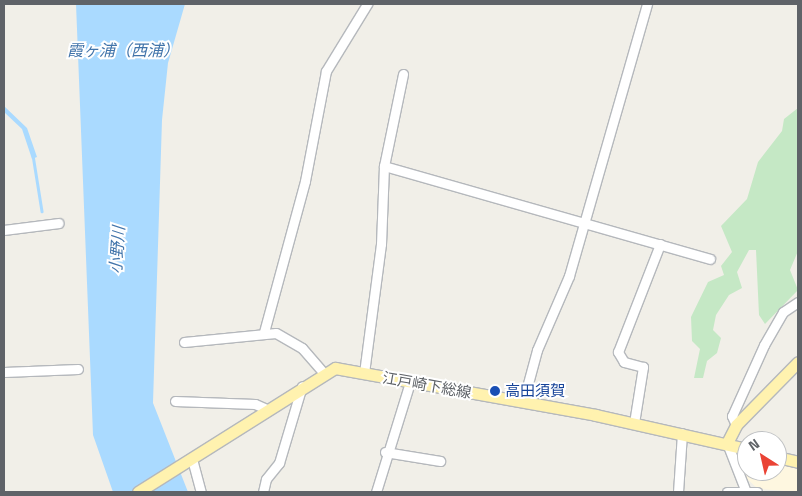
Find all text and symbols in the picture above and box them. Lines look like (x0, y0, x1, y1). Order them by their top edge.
water label: 霞ヶ浦（西浦） (67, 40, 179, 60)
water label: 小野川 (106, 225, 128, 275)
street label: 江戸崎下総線 (381, 368, 473, 402)
place label: 高田須賀 (505, 382, 565, 400)
marker: 高田須賀 (489, 385, 501, 397)
north arrow (737, 431, 787, 481)
text: N (744, 433, 764, 456)

